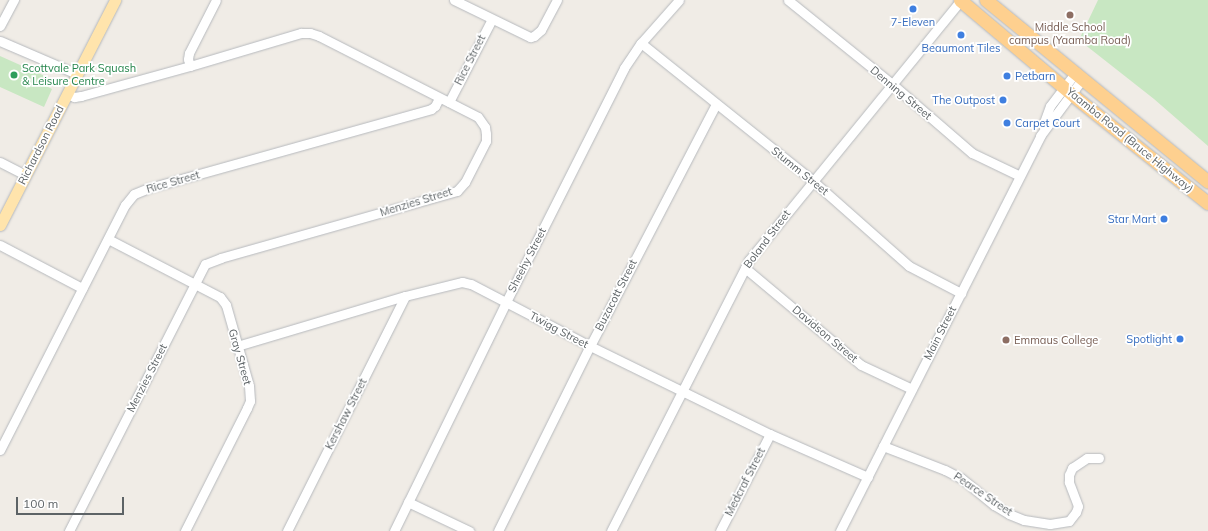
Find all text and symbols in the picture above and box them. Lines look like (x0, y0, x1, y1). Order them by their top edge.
marker: 7-Eleven (908, 4, 918, 14)
marker: Middle School campus (Yaamba Road) (1065, 10, 1075, 20)
place label: 7-Eleven (891, 15, 935, 29)
place label: Middle School campus (Yaamba Road) (1009, 21, 1131, 47)
marker: Beaumont Tiles (956, 30, 966, 40)
street label: Rice Street (452, 33, 488, 87)
place label: Beaumont Tiles (922, 41, 1000, 55)
place label: Scottvale Park Squash & Leisure Centre (22, 62, 136, 88)
street label: Denning Street (868, 63, 934, 123)
place label: Petbarn (1015, 69, 1055, 83)
marker: Scottvale Park Squash & Leisure Centre (9, 70, 19, 80)
marker: Petbarn (1002, 71, 1012, 81)
street label: Yaamba Road (Bruce Highway) (1064, 85, 1196, 195)
place label: The Outpost (932, 93, 995, 107)
marker: The Outpost (998, 95, 1008, 105)
street label: Richardson Road (15, 103, 67, 187)
place label: Carpet Court (1015, 116, 1080, 130)
marker: Carpet Court (1002, 118, 1012, 128)
street label: Stumm Street (769, 144, 831, 198)
street label: Rice Street (145, 168, 201, 196)
street label: Menzies Street (378, 185, 454, 219)
street label: Boland Street (741, 207, 793, 271)
place label: Star Mart (1108, 212, 1156, 226)
marker: Star Mart (1159, 214, 1169, 224)
street label: Sheehy Street (505, 225, 549, 295)
street label: Buzacott Street (592, 257, 640, 333)
street label: Davidson Street (790, 303, 860, 365)
street label: Main Street (921, 304, 959, 362)
street label: Twigg Street (527, 309, 591, 351)
street label: Gray Street (226, 327, 254, 387)
place label: Spotlight (1126, 332, 1172, 346)
place label: Emmaus College (1014, 333, 1098, 347)
marker: Spotlight (1175, 334, 1185, 344)
marker: Emmaus College (1001, 335, 1011, 345)
street label: Menzies Street (124, 342, 170, 414)
street label: Kershaw Street (322, 376, 370, 452)
street label: Medcraf Street (722, 446, 768, 518)
street label: Pearce Street (951, 470, 1015, 518)
scale bar (18, 489, 126, 515)
text: 100 m (23, 496, 58, 511)

